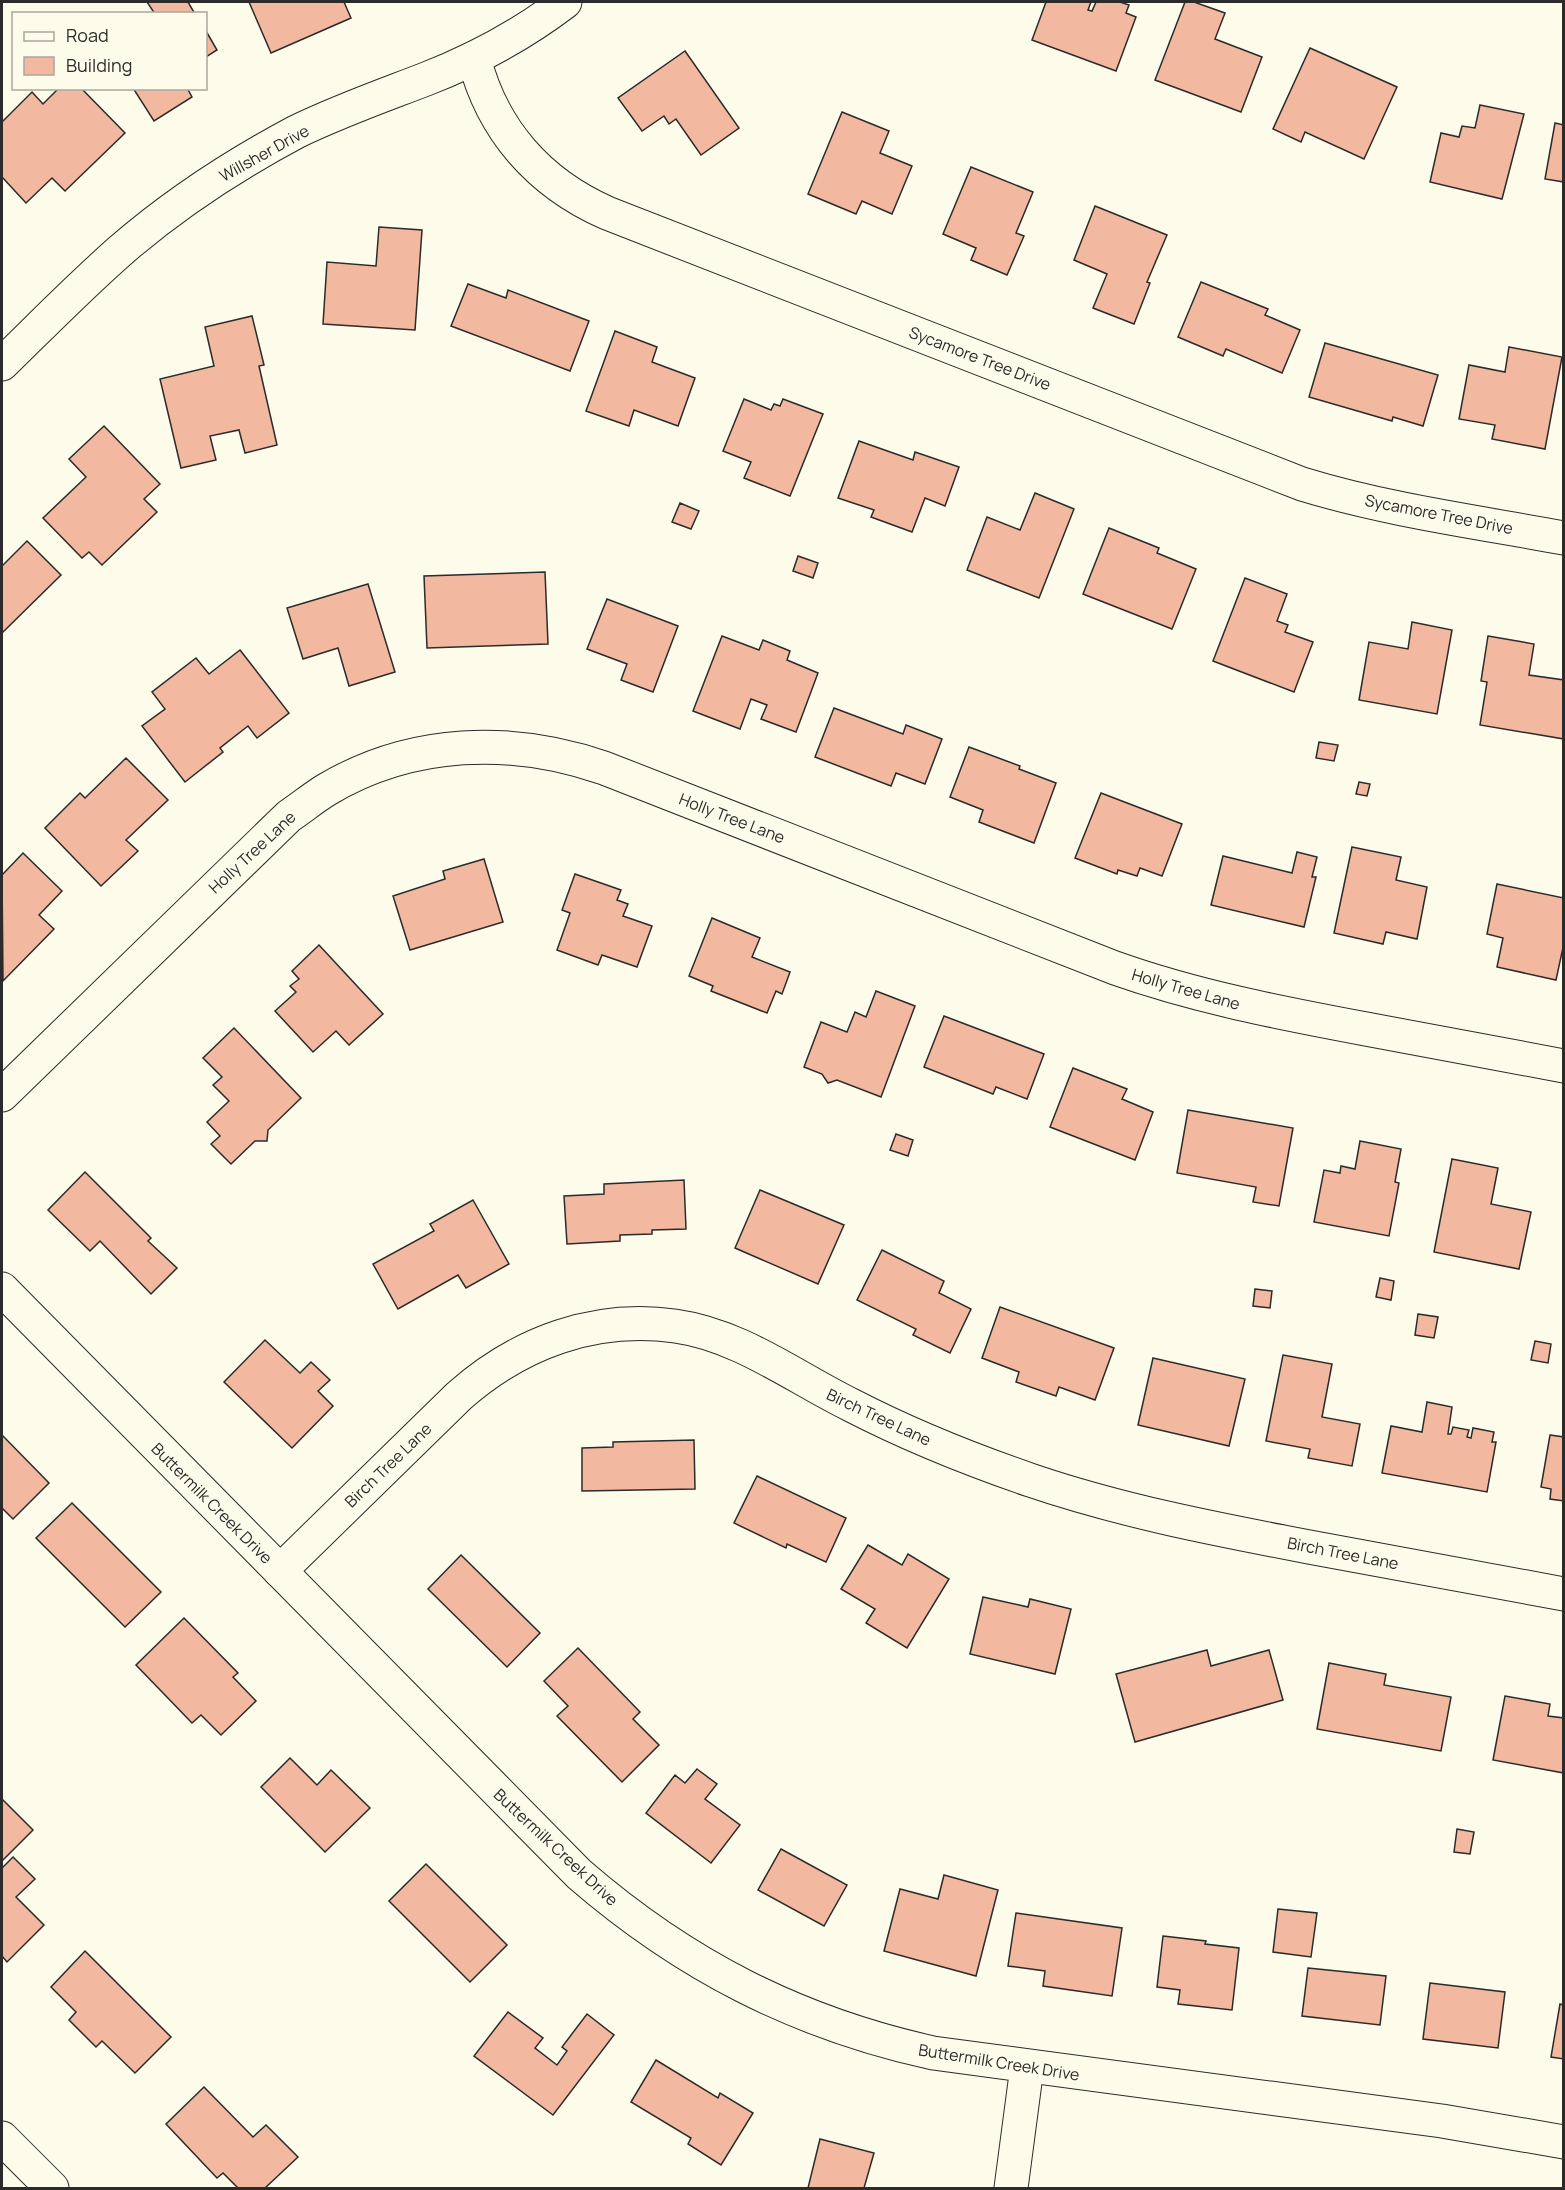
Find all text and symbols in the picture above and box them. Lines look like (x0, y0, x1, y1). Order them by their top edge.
legend (12, 12, 207, 90)
text: Road (66, 23, 109, 47)
text: Building (66, 53, 132, 77)
street label: Willsher Drive (215, 119, 313, 187)
street label: Sycamore Tree Drive (906, 321, 1054, 395)
street label: Sycamore Tree Drive (1363, 489, 1515, 539)
street label: Holly Tree Lane (676, 788, 788, 848)
street label: Holly Tree Lane (204, 806, 300, 898)
street label: Holly Tree Lane (1129, 963, 1243, 1015)
street label: Birch Tree Lane (823, 1383, 935, 1451)
street label: Birch Tree Lane (340, 1418, 436, 1512)
street label: Buttermilk Creek Drive (147, 1438, 277, 1568)
street label: Birch Tree Lane (1286, 1531, 1400, 1575)
street label: Buttermilk Creek Drive (489, 1783, 623, 1911)
street label: Buttermilk Creek Drive (917, 2038, 1081, 2086)

